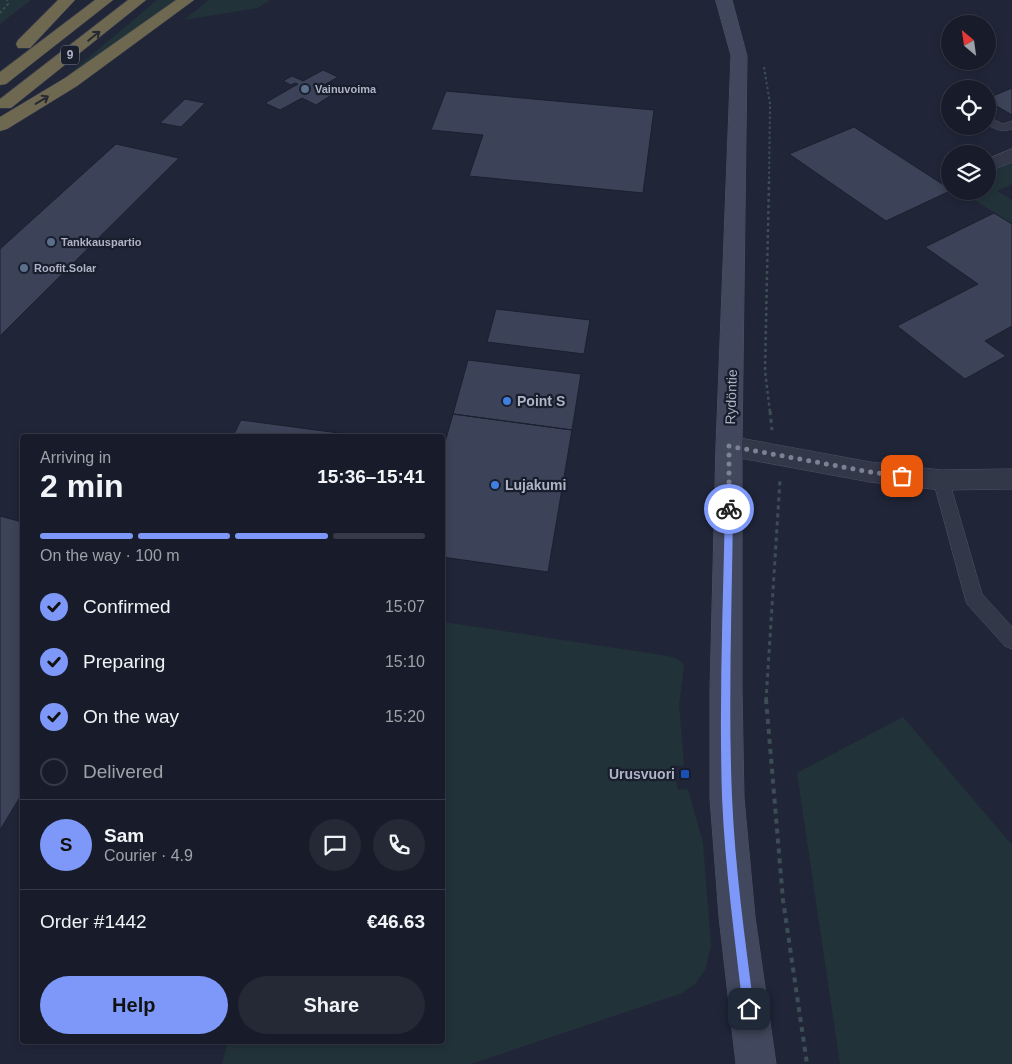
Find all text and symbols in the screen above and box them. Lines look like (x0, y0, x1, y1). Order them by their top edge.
north arrow (941, 15, 996, 70)
map controls (941, 15, 996, 200)
one-way arrow (87, 30, 100, 41)
road number: 9 (61, 46, 79, 64)
button: locate (941, 80, 996, 135)
marker: Vainuvoima (299, 83, 311, 95)
place label: Vainuvoima (315, 83, 377, 95)
one-way arrow (34, 95, 48, 105)
button: layers (941, 145, 996, 200)
marker: Tankkauspartio (45, 236, 57, 248)
place label: Tankkauspartio (61, 236, 142, 248)
marker: Roofit.Solar (18, 262, 30, 274)
place label: Roofit.Solar (34, 262, 97, 274)
street label: Rydöntie (722, 369, 740, 425)
place label: Point S (517, 393, 565, 409)
marker: Point S (501, 395, 513, 407)
text: Arriving in (40, 449, 111, 466)
pin (881, 455, 923, 497)
icon: bag (888, 462, 916, 490)
text: 15:36–15:41 (317, 466, 425, 487)
text: 2 min (40, 468, 124, 504)
place label: Lujakumi (505, 477, 566, 493)
marker: Lujakumi (489, 479, 501, 491)
courier (704, 484, 754, 534)
icon: bike (715, 495, 743, 523)
text: On the way · 100 m (40, 547, 180, 564)
icon: check (40, 593, 68, 621)
text: Confirmed (83, 596, 171, 617)
text: 15:07 (385, 598, 425, 615)
icon: check (40, 648, 68, 676)
text: Preparing (83, 651, 165, 672)
text: 15:10 (385, 653, 425, 670)
icon: check (40, 703, 68, 731)
text: On the way (83, 706, 179, 727)
text: 15:20 (385, 708, 425, 725)
text: Delivered (83, 761, 163, 782)
place label: Urusvuori (609, 766, 675, 782)
marker: Urusvuori (679, 768, 691, 780)
button: chat (309, 819, 361, 871)
button: phone (373, 819, 425, 871)
text: Sam (104, 825, 144, 846)
text: S (60, 834, 72, 855)
text: Courier · 4.9 (104, 847, 193, 864)
text: Order #1442 (40, 911, 147, 932)
text: €46.63 (367, 911, 425, 932)
button: Help (40, 976, 228, 1034)
button: Share (238, 976, 425, 1034)
pin (728, 988, 770, 1030)
icon: home (735, 995, 763, 1023)

